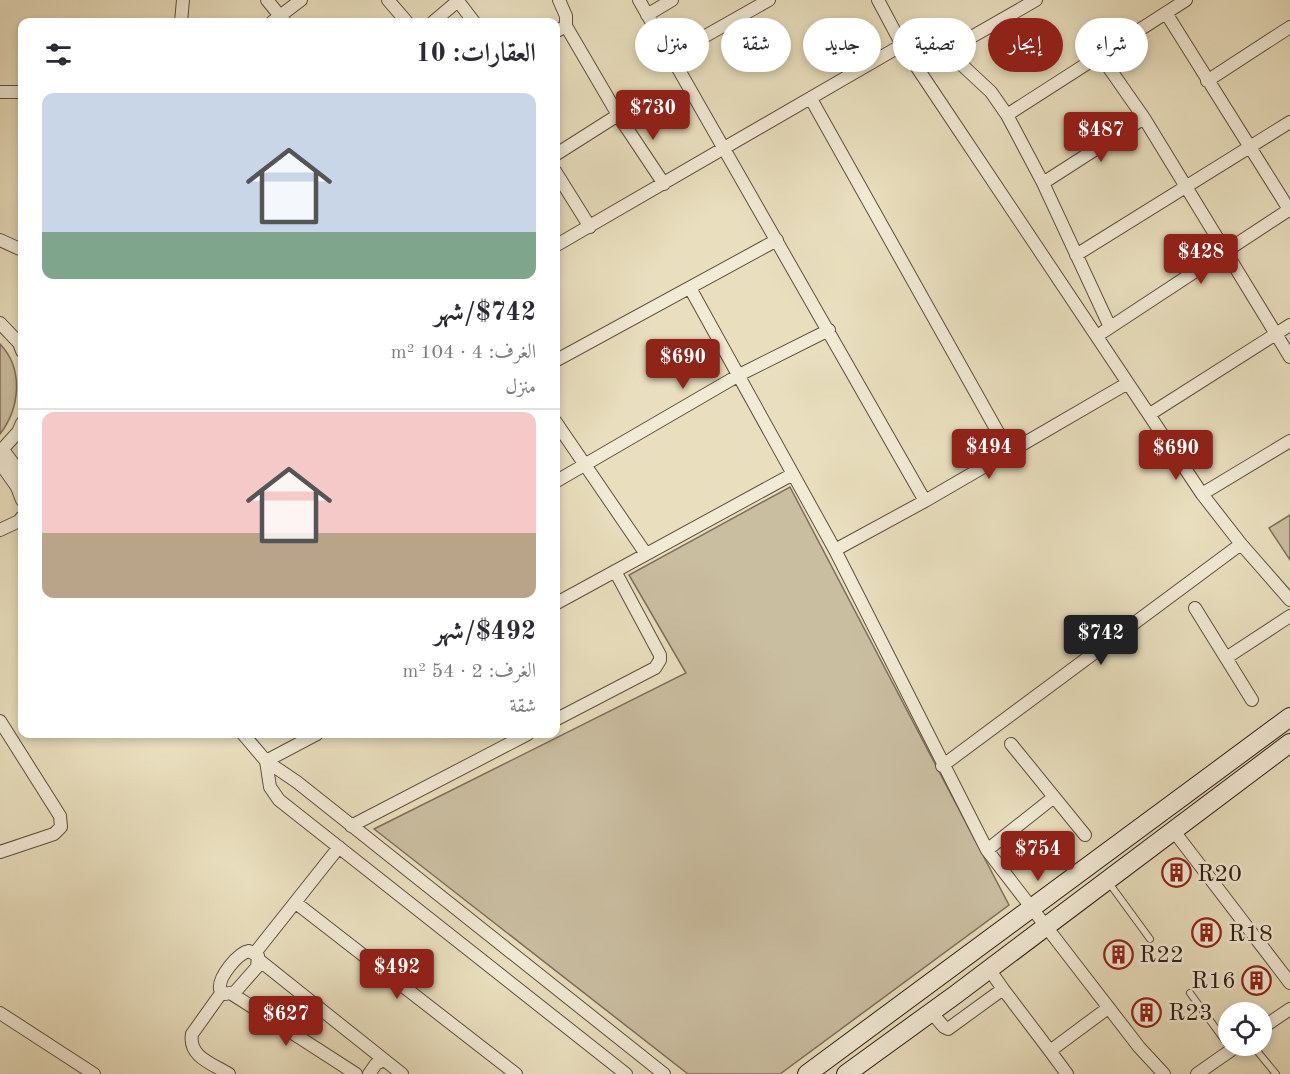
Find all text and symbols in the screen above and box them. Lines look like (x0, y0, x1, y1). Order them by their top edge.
chip: منزل (635, 18, 709, 72)
chip: شقة (721, 18, 791, 72)
chip: جديد (803, 18, 881, 72)
chip: تصفية (893, 18, 976, 72)
chip: إيجار (988, 18, 1063, 72)
chip: شراء (1075, 18, 1148, 72)
icon: filters (42, 38, 75, 71)
text: العقارات: 10 (416, 41, 536, 67)
pin: $730 (617, 90, 689, 141)
text: $730 (630, 99, 676, 119)
pin: $487 (1065, 112, 1137, 163)
text: $487 (1078, 121, 1124, 141)
icon: home (235, 132, 343, 240)
pin: $428 (1165, 234, 1237, 285)
text: $428 (1178, 243, 1224, 263)
text: $742/شهر (434, 300, 536, 326)
pin: $690 (647, 339, 719, 390)
text: الغرف: 4 · 104 m² (391, 343, 536, 363)
text: $690 (660, 348, 706, 368)
text: منزل (505, 378, 536, 398)
pin: $494 (953, 429, 1025, 480)
pin: $690 (1140, 430, 1212, 481)
text: $494 (966, 438, 1012, 458)
text: $690 (1153, 439, 1199, 459)
icon: home (235, 451, 343, 559)
pin: $742 (1065, 615, 1137, 666)
text: $492/شهر (434, 619, 536, 645)
text: $742 (1078, 624, 1124, 644)
text: الغرف: 2 · 54 m² (402, 662, 536, 682)
text: شقة (510, 697, 536, 717)
pin: $754 (1002, 831, 1074, 882)
text: $754 (1015, 840, 1061, 860)
building icon: R20 (1160, 857, 1192, 889)
place label: R20 (1197, 863, 1242, 887)
building icon: R18 (1191, 917, 1223, 949)
place label: R18 (1228, 923, 1273, 947)
building icon: R22 (1102, 938, 1134, 970)
place label: R22 (1139, 944, 1184, 968)
pin: $492 (361, 949, 433, 1000)
text: $492 (374, 958, 420, 978)
building icon: R16 (1241, 964, 1273, 996)
place label: R16 (1191, 970, 1236, 994)
pin: $627 (250, 996, 322, 1047)
building icon: R23 (1131, 996, 1163, 1028)
place label: R23 (1168, 1002, 1213, 1026)
map controls (1218, 1002, 1272, 1056)
button: locate (1218, 1002, 1272, 1056)
text: $627 (263, 1005, 309, 1025)

